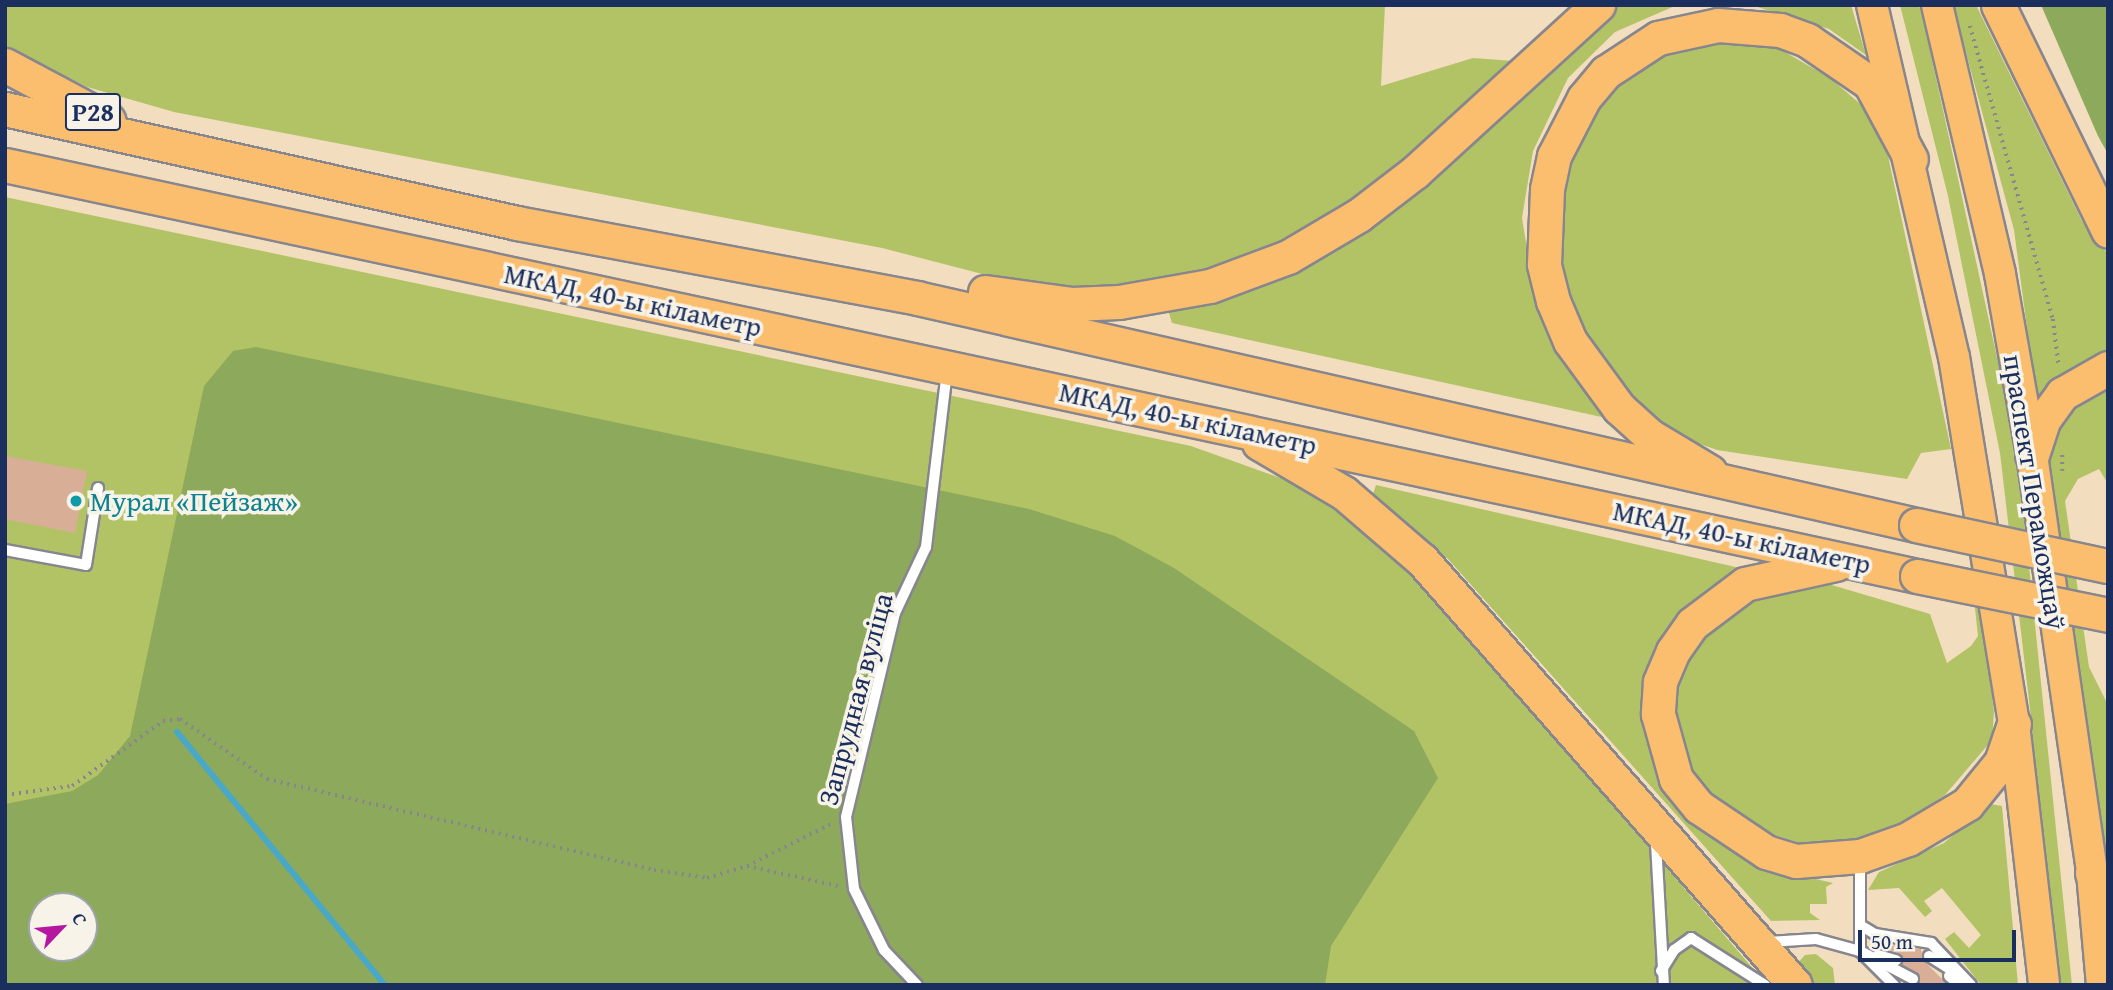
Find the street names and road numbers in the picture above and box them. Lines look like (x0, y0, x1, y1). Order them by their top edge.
road number: Р28 (63, 90, 123, 134)
street label: МКАД, 40-ы кіламетр (501, 256, 765, 344)
street label: праспект Пераможцаў (1997, 352, 2073, 632)
street label: МКАД, 40-ы кіламетр (1056, 374, 1320, 462)
street label: МКАД, 40-ы кіламетр (1610, 493, 1874, 581)
street label: Запрудная вуліца (810, 589, 900, 809)

